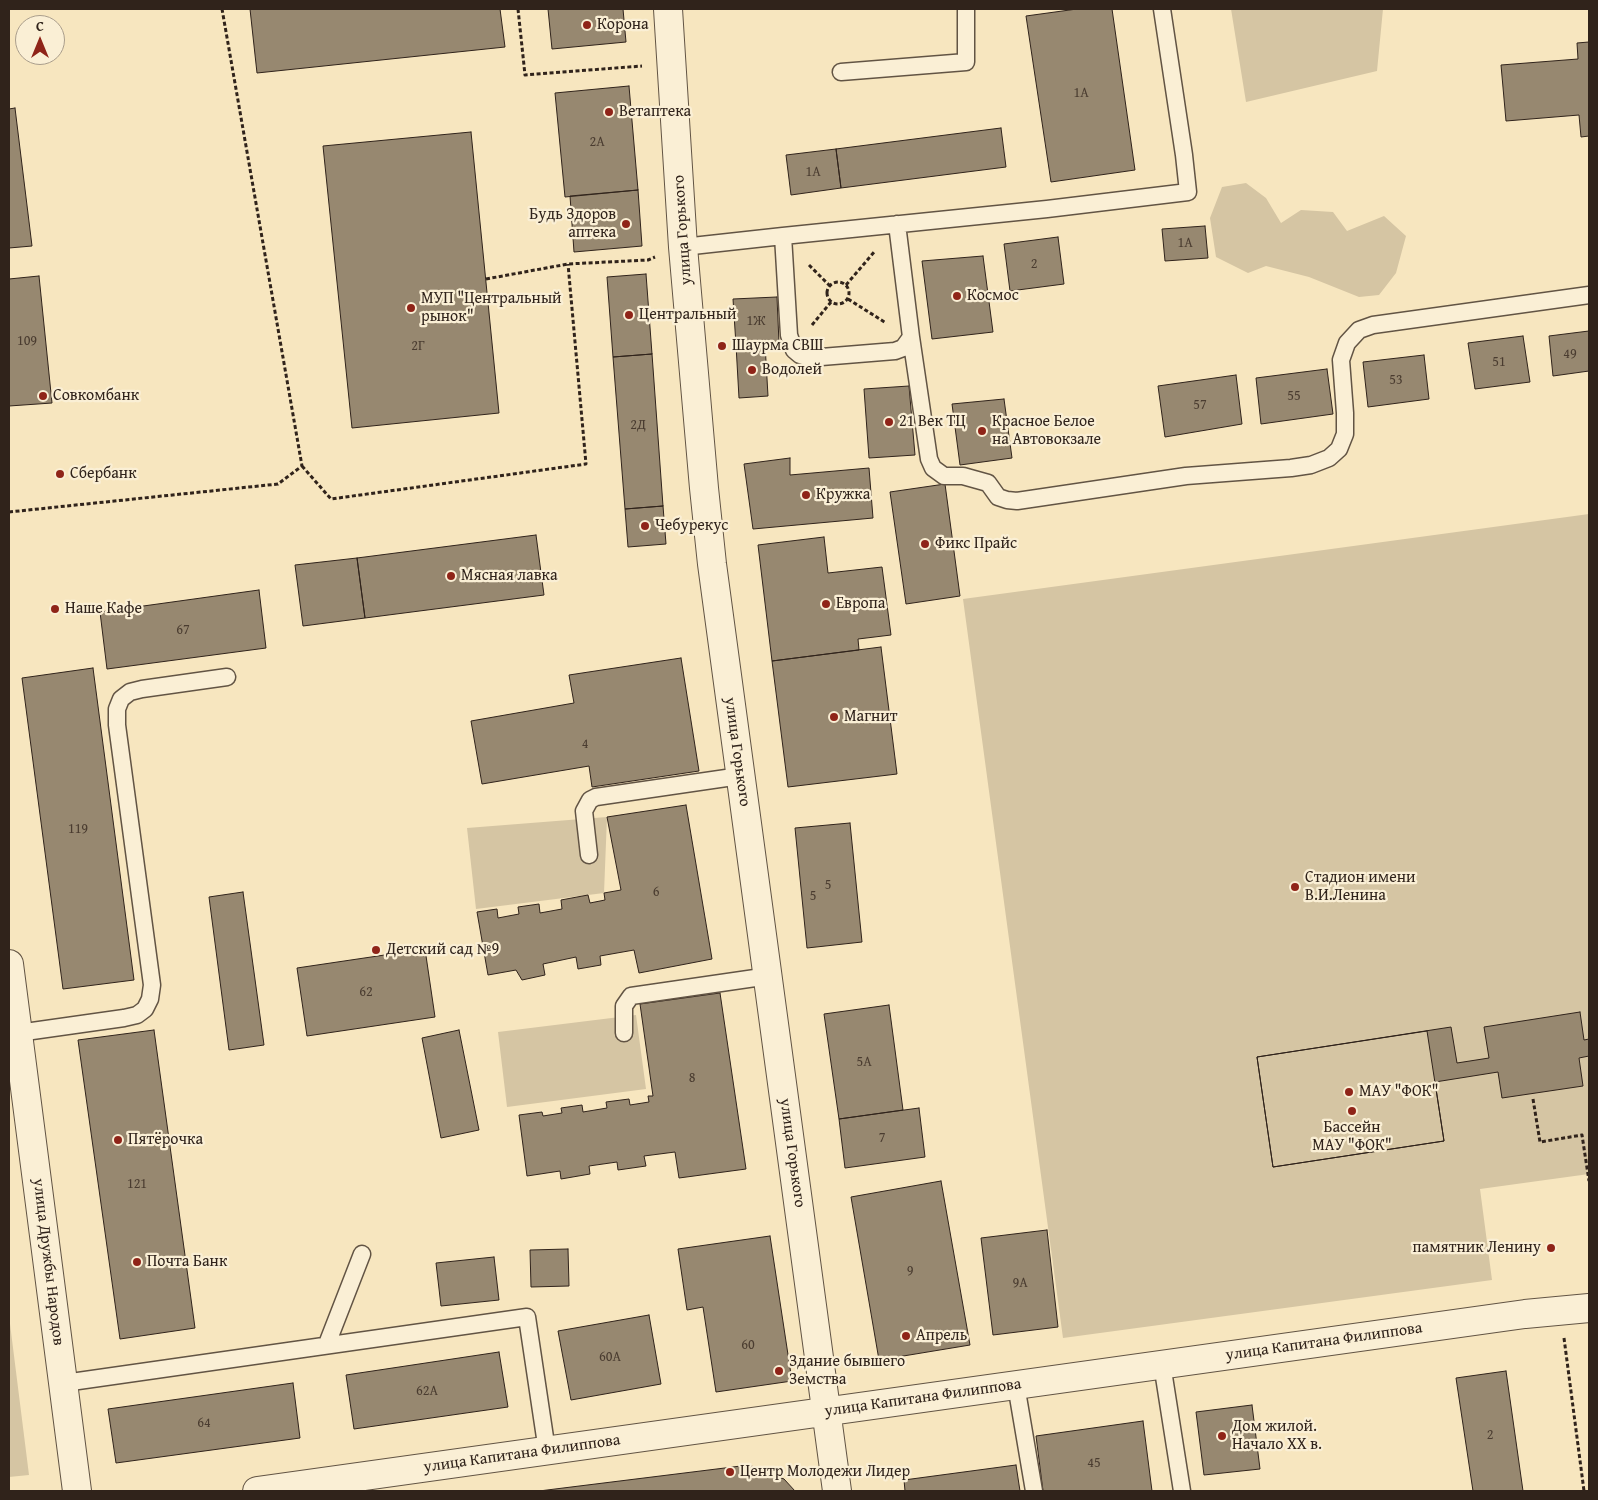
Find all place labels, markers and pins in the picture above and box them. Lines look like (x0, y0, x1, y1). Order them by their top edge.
place label: Корона (597, 15, 649, 35)
marker: Корона (581, 19, 593, 31)
place label: Ветаптека (619, 102, 691, 122)
marker: Ветаптека (603, 106, 615, 118)
place label: Будь Здоров аптека (529, 205, 616, 243)
marker: Будь Здоров аптека (620, 218, 632, 230)
place label: Космос (967, 286, 1019, 306)
place label: МУП "Центральный рынок" (421, 289, 562, 327)
marker: Космос (951, 290, 963, 302)
marker: МУП "Центральный рынок" (405, 302, 417, 314)
place label: Центральный (639, 305, 736, 325)
marker: Центральный (623, 309, 635, 321)
place label: Шаурма СВШ (732, 336, 824, 356)
marker: Шаурма СВШ (716, 340, 728, 352)
place label: Водолей (762, 360, 822, 380)
marker: Водолей (746, 364, 758, 376)
place label: Совкомбанк (53, 386, 139, 406)
marker: Совкомбанк (37, 390, 49, 402)
place label: 21 Век ТЦ (899, 412, 966, 432)
place label: Красное Белое на Автовокзале (992, 412, 1101, 450)
marker: 21 Век ТЦ (883, 416, 895, 428)
marker: Красное Белое на Автовокзале (976, 425, 988, 437)
place label: Сбербанк (70, 464, 136, 484)
marker: Сбербанк (54, 468, 66, 480)
place label: Кружка (816, 485, 870, 505)
marker: Кружка (800, 489, 812, 501)
place label: Чебурекус (655, 516, 728, 536)
marker: Чебурекус (639, 520, 651, 532)
place label: Фикс Прайс (935, 534, 1017, 554)
marker: Фикс Прайс (919, 538, 931, 550)
place label: Мясная лавка (461, 566, 558, 586)
marker: Мясная лавка (445, 570, 457, 582)
place label: Европа (836, 594, 885, 614)
marker: Европа (820, 598, 832, 610)
place label: Наше Кафе (65, 599, 142, 619)
marker: Наше Кафе (49, 603, 61, 615)
place label: Магнит (844, 707, 897, 727)
marker: Магнит (828, 711, 840, 723)
place label: Стадион имени В.И.Ленина (1305, 868, 1415, 906)
marker: Стадион имени В.И.Ленина (1289, 881, 1301, 893)
place label: Детский сад №9 (386, 940, 499, 960)
marker: Детский сад №9 (370, 944, 382, 956)
place label: МАУ "ФОК" (1359, 1082, 1439, 1102)
marker: МАУ "ФОК" (1343, 1086, 1355, 1098)
marker: Бассейн МАУ "ФОК" (1346, 1105, 1358, 1117)
place label: Бассейн МАУ "ФОК" (1312, 1118, 1392, 1156)
place label: Пятёрочка (128, 1130, 203, 1150)
marker: Пятёрочка (112, 1134, 124, 1146)
place label: памятник Ленину (1413, 1238, 1541, 1258)
marker: памятник Ленину (1545, 1242, 1557, 1254)
place label: Почта Банк (147, 1252, 227, 1272)
marker: Почта Банк (131, 1256, 143, 1268)
place label: Апрель (916, 1326, 967, 1346)
marker: Апрель (900, 1330, 912, 1342)
place label: Здание бывшего Земства (789, 1352, 905, 1390)
marker: Здание бывшего Земства (773, 1365, 785, 1377)
place label: Дом жилой. Начало ХХ в. (1232, 1417, 1322, 1455)
marker: Дом жилой. Начало ХХ в. (1216, 1430, 1228, 1442)
place label: Центр Молодежи Лидер (740, 1462, 910, 1482)
marker: Центр Молодежи Лидер (724, 1466, 736, 1478)

